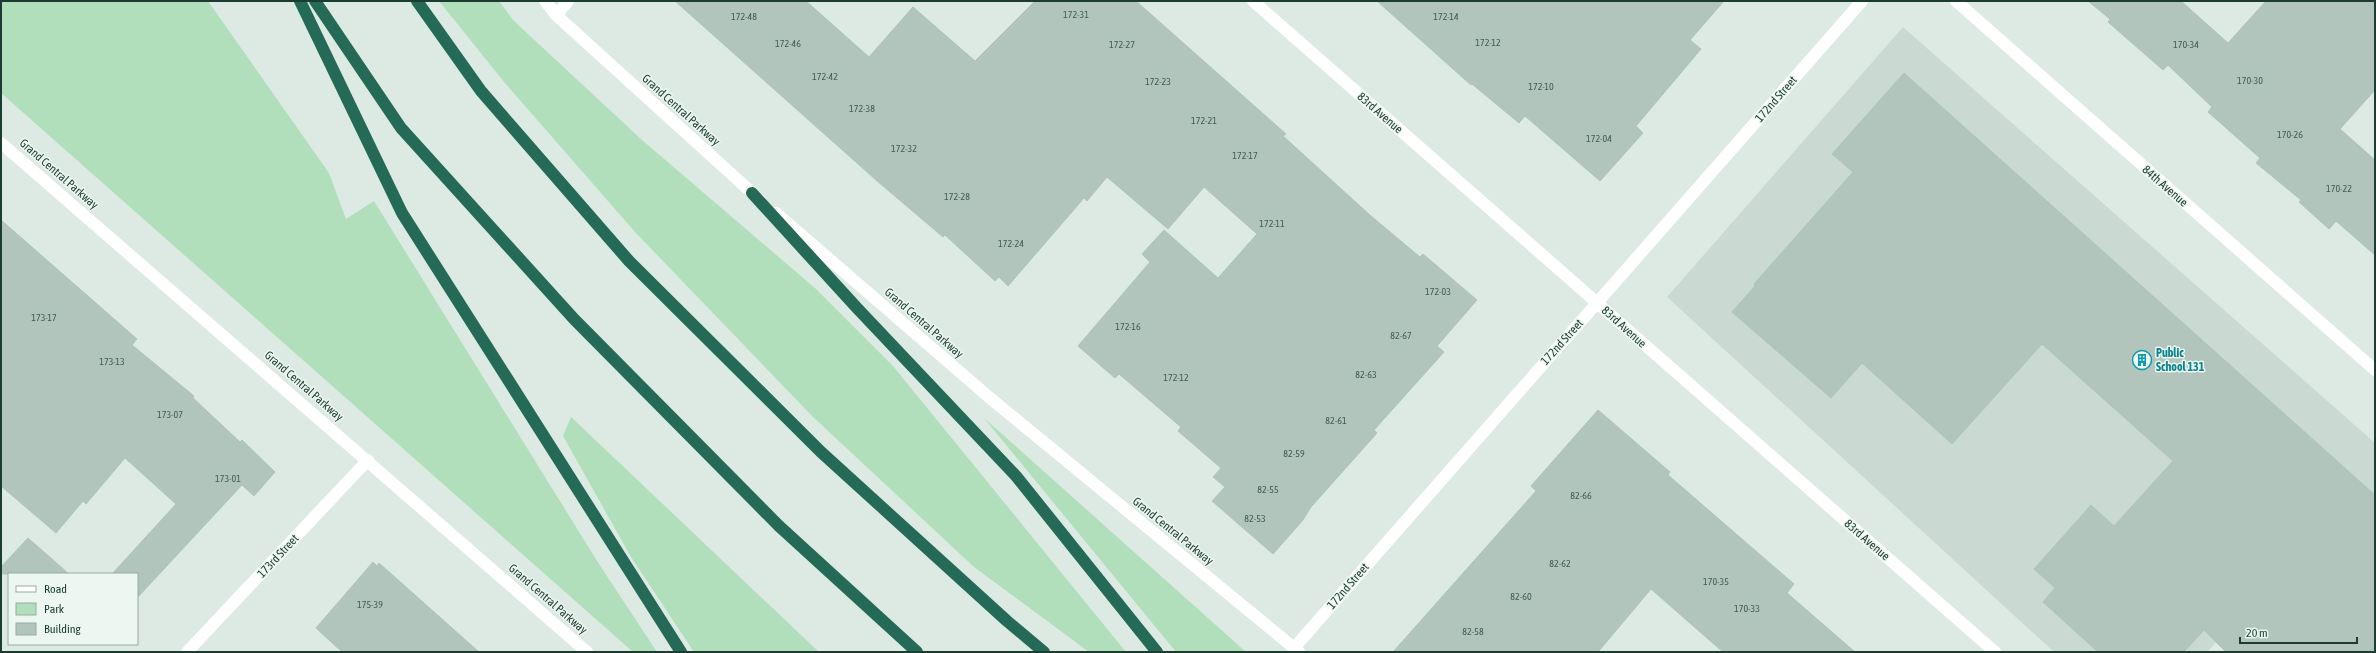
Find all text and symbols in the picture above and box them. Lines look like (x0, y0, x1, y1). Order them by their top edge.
house number: 172-31 (1063, 9, 1089, 20)
house number: 172-48 (731, 11, 757, 22)
house number: 172-14 (1433, 11, 1459, 22)
house number: 172-12 (1475, 37, 1501, 48)
house number: 172-46 (775, 38, 801, 49)
house number: 172-27 (1109, 39, 1135, 50)
house number: 170-34 (2173, 39, 2199, 50)
street label: Grand Central Parkway (639, 71, 723, 149)
house number: 172-42 (812, 71, 838, 82)
street label: 172nd Street (1752, 73, 1800, 125)
house number: 170-30 (2237, 75, 2263, 86)
house number: 172-23 (1145, 76, 1171, 87)
house number: 172-10 (1528, 81, 1554, 92)
street label: 83rd Avenue (1355, 90, 1405, 136)
house number: 172-38 (849, 103, 875, 114)
house number: 172-21 (1191, 115, 1217, 126)
house number: 170-26 (2277, 129, 2303, 140)
house number: 172-04 (1586, 133, 1612, 144)
street label: Grand Central Parkway (17, 136, 101, 212)
house number: 172-32 (891, 143, 917, 154)
house number: 172-17 (1232, 150, 1258, 161)
street label: 84th Avenue (2139, 163, 2191, 209)
house number: 170-22 (2326, 183, 2352, 194)
house number: 172-28 (944, 191, 970, 202)
house number: 172-11 (1259, 218, 1285, 229)
house number: 172-24 (998, 238, 1024, 249)
street label: Grand Central Parkway (882, 285, 966, 361)
house number: 172-03 (1425, 286, 1451, 297)
street label: 83rd Avenue (1599, 303, 1649, 351)
house number: 173-17 (31, 312, 57, 323)
street label: 172nd Street (1538, 316, 1586, 368)
house number: 172-16 (1115, 321, 1141, 332)
house number: 82-67 (1390, 330, 1412, 341)
place label: Public School 131 (2156, 346, 2205, 374)
street label: Grand Central Parkway (262, 348, 346, 424)
building icon: Public School 131 (2131, 349, 2153, 371)
house number: 173-13 (99, 356, 125, 367)
house number: 82-63 (1355, 369, 1377, 380)
house number: 172-12 (1163, 372, 1189, 383)
house number: 173-07 (157, 409, 183, 420)
house number: 82-61 (1325, 415, 1347, 426)
house number: 82-59 (1283, 448, 1305, 459)
house number: 173-01 (215, 473, 241, 484)
house number: 82-55 (1257, 484, 1279, 495)
house number: 82-66 (1570, 490, 1592, 501)
street label: Grand Central Parkway (1130, 494, 1216, 568)
house number: 82-53 (1244, 513, 1266, 524)
street label: 83rd Avenue (1842, 517, 1892, 563)
street label: 173rd Street (254, 531, 302, 581)
house number: 82-62 (1549, 558, 1571, 569)
street label: 172nd Street (1324, 560, 1372, 612)
street label: Grand Central Parkway (506, 561, 590, 637)
legend (8, 573, 138, 645)
house number: 170-35 (1703, 576, 1729, 587)
text: Road (44, 582, 67, 596)
house number: 82-60 (1510, 591, 1532, 602)
house number: 175-39 (357, 599, 383, 610)
text: Park (44, 602, 65, 616)
house number: 170-33 (1734, 603, 1760, 614)
scale bar (2240, 619, 2357, 645)
text: Building (44, 622, 82, 636)
house number: 82-58 (1462, 626, 1484, 637)
text: 20 m (2246, 626, 2268, 640)

